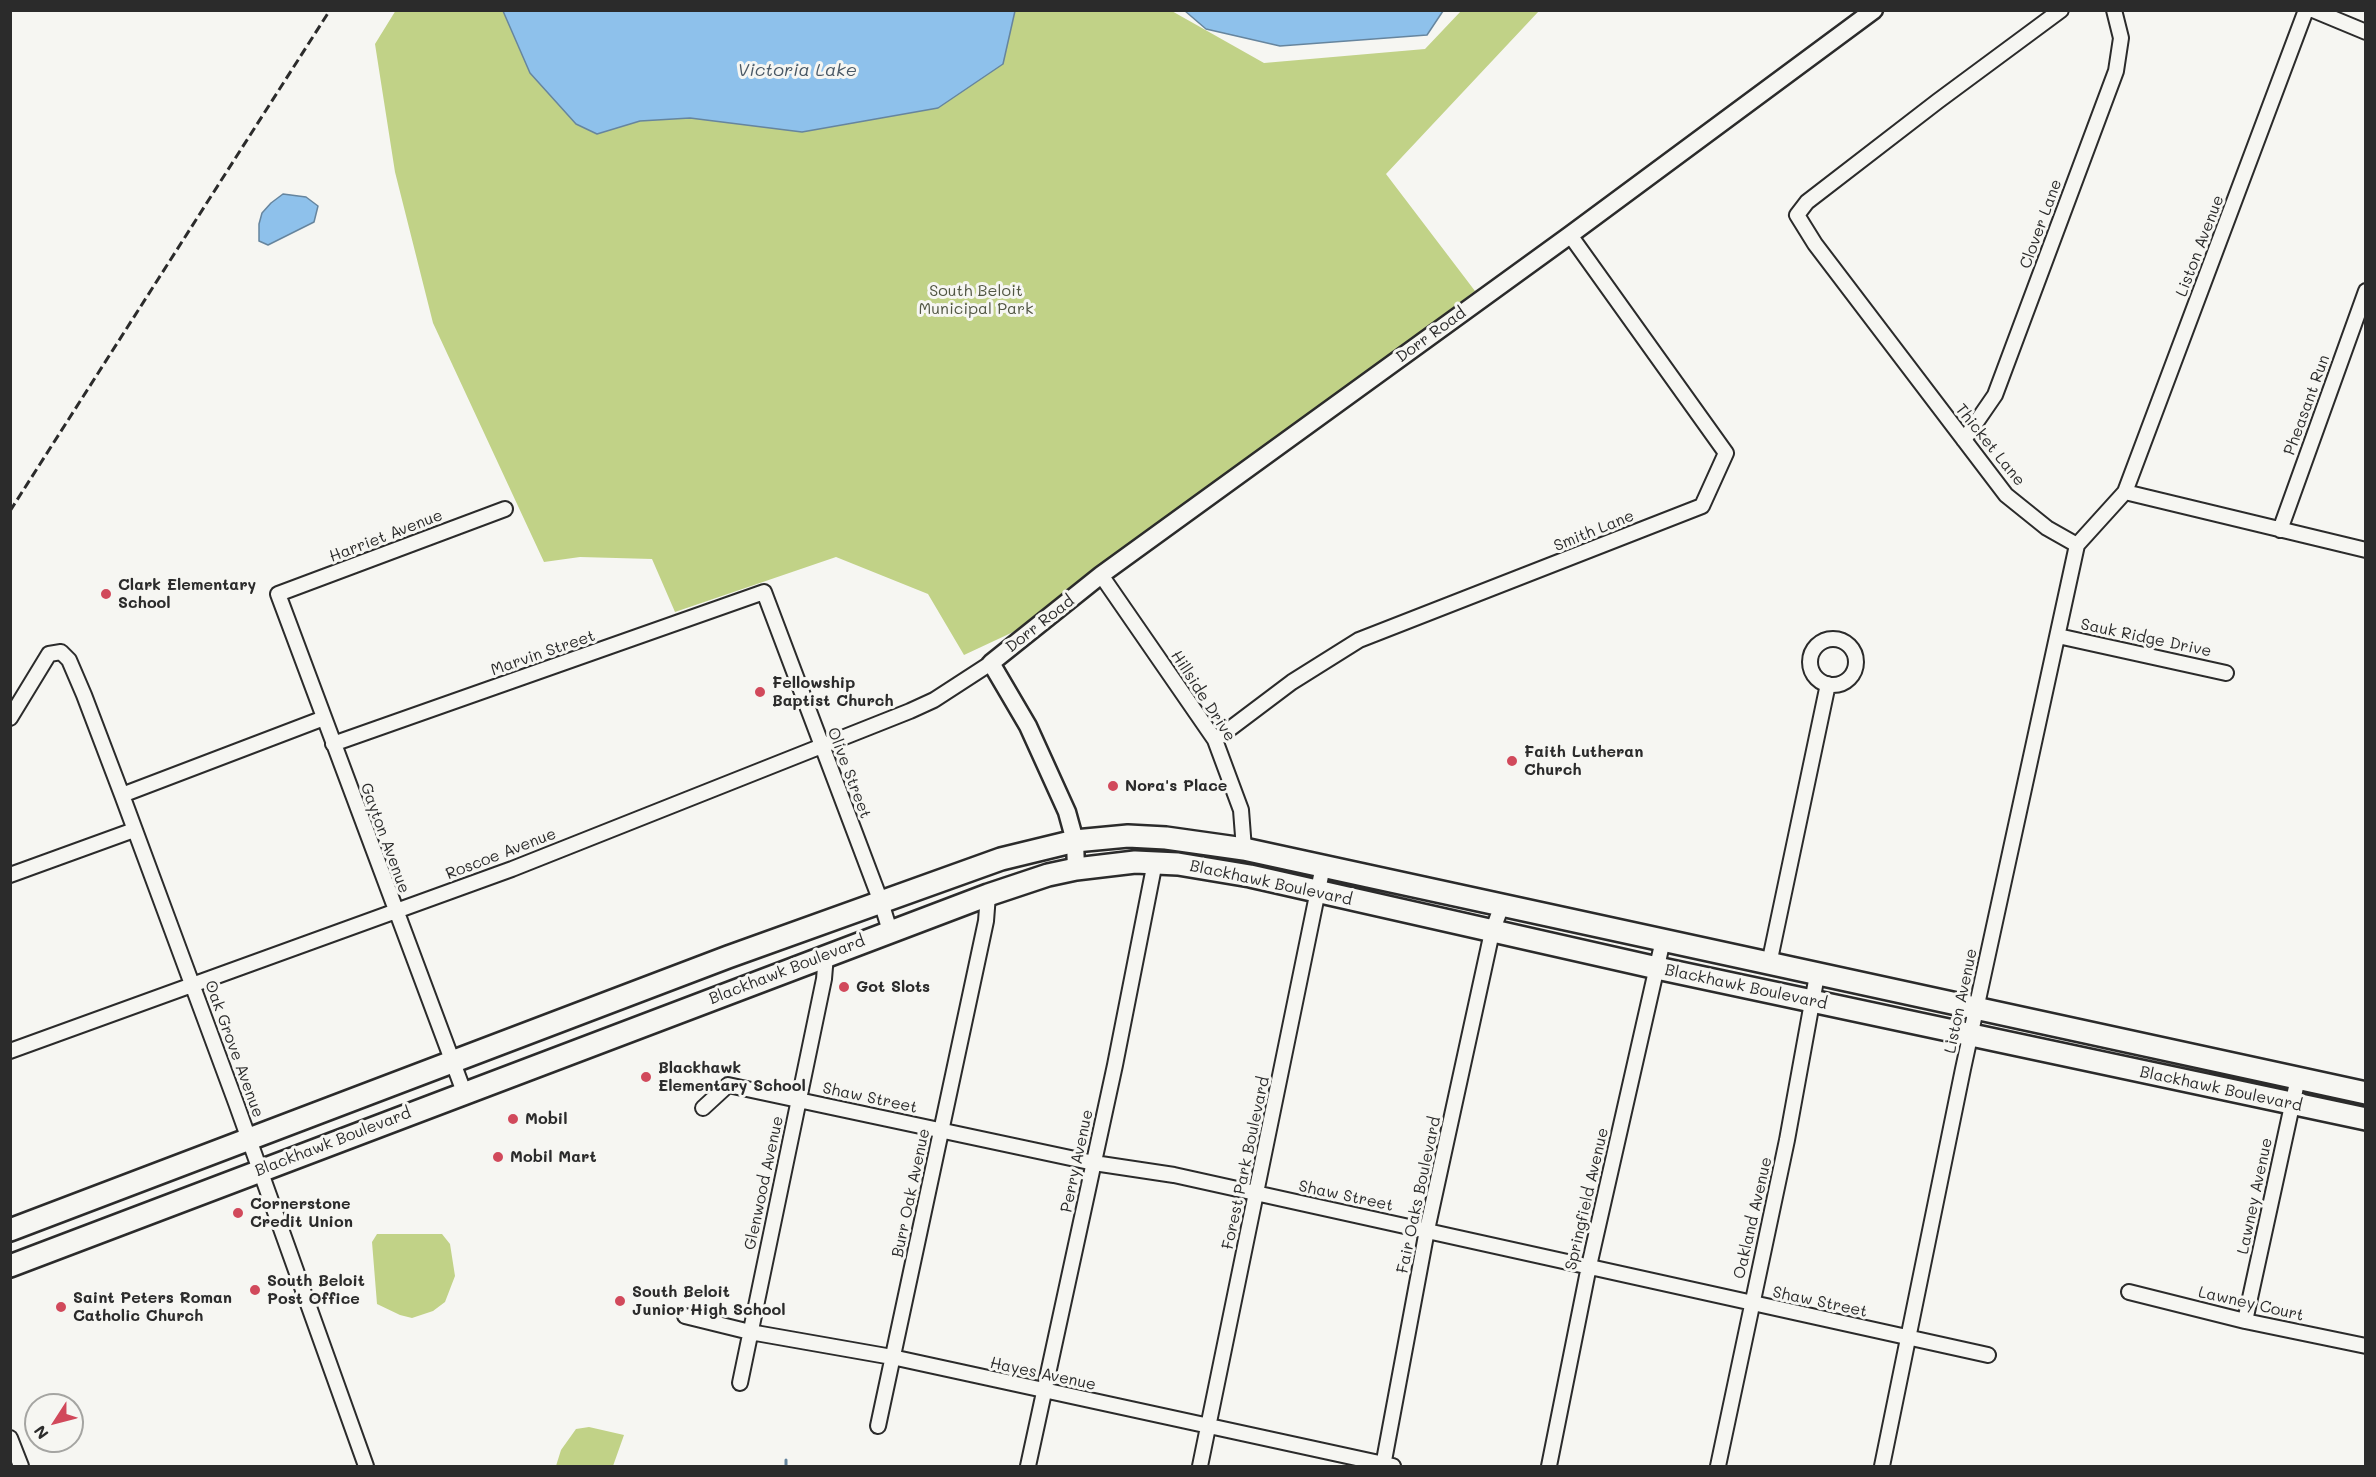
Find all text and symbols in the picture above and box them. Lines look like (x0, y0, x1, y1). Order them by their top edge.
water label: Victoria Lake (737, 59, 857, 81)
street label: Clover Lane (2016, 177, 2066, 271)
street label: Liston Avenue (2172, 193, 2228, 299)
park label: South Beloit Municipal Park (919, 281, 1033, 319)
street label: Dorr Road (1392, 303, 1470, 367)
street label: Pheasant Run (2280, 352, 2334, 458)
street label: Thicket Lane (1951, 400, 2029, 490)
street label: Harriet Avenue (327, 506, 445, 566)
street label: Smith Lane (1551, 506, 1637, 556)
place label: Clark Elementary School (118, 575, 256, 613)
marker: Clark Elementary School (99, 587, 113, 601)
street label: Dorr Road (1002, 591, 1078, 657)
street label: Sauk Ridge Drive (2079, 615, 2213, 661)
street label: Marvin Street (488, 626, 598, 680)
street label: Hillside Drive (1167, 647, 1239, 745)
place label: Fellowship Baptist Church (772, 673, 894, 711)
marker: Fellowship Baptist Church (753, 685, 767, 699)
street label: Olive Street (823, 725, 875, 821)
place label: Faith Lutheran Church (1524, 742, 1643, 780)
marker: Faith Lutheran Church (1505, 754, 1519, 768)
place label: Nora's Place (1125, 776, 1227, 796)
marker: Nora's Place (1106, 779, 1120, 793)
street label: Gayton Avenue (356, 780, 414, 896)
street label: Roscoe Avenue (443, 824, 559, 884)
street label: Blackhawk Boulevard (1188, 856, 1354, 910)
street label: Blackhawk Boulevard (706, 931, 868, 1009)
street label: Liston Avenue (1940, 947, 1982, 1055)
street label: Blackhawk Boulevard (1663, 960, 1829, 1014)
place label: Got Slots (856, 977, 930, 997)
street label: Oak Grove Avenue (200, 978, 268, 1120)
marker: Got Slots (837, 980, 851, 994)
place label: Blackhawk Elementary School (658, 1058, 806, 1096)
street label: Blackhawk Boulevard (2138, 1062, 2304, 1116)
marker: Blackhawk Elementary School (639, 1070, 653, 1084)
street label: Forest Park Boulevard (1218, 1075, 1274, 1251)
street label: Shaw Street (821, 1079, 919, 1117)
street label: Blackhawk Boulevard (252, 1103, 414, 1181)
street label: Perry Avenue (1057, 1108, 1097, 1214)
place label: Mobil (525, 1109, 568, 1129)
marker: Mobil (506, 1112, 520, 1126)
street label: Glenwood Avenue (740, 1114, 788, 1252)
street label: Fair Oaks Boulevard (1393, 1115, 1445, 1275)
street label: Springfield Avenue (1561, 1126, 1613, 1272)
street label: Burr Oak Avenue (888, 1127, 934, 1259)
street label: Lawney Avenue (2233, 1136, 2277, 1256)
place label: Mobil Mart (510, 1147, 597, 1167)
marker: Mobil Mart (491, 1150, 505, 1164)
street label: Oakland Avenue (1730, 1155, 1776, 1281)
street label: Shaw Street (1297, 1177, 1395, 1215)
place label: Cornerstone Credit Union (250, 1194, 353, 1232)
marker: Cornerstone Credit Union (231, 1206, 245, 1220)
place label: South Beloit Post Office (267, 1271, 365, 1309)
place label: South Beloit Junior High School (632, 1282, 786, 1320)
marker: South Beloit Post Office (248, 1283, 262, 1297)
street label: Shaw Street (1771, 1283, 1869, 1321)
street label: Lawney Court (2196, 1283, 2306, 1325)
place label: Saint Peters Roman Catholic Church (73, 1288, 232, 1326)
marker: South Beloit Junior High School (613, 1294, 627, 1308)
marker: Saint Peters Roman Catholic Church (54, 1300, 68, 1314)
street label: Hayes Avenue (988, 1353, 1098, 1395)
north arrow (24, 1393, 84, 1453)
text: N (29, 1422, 53, 1444)

